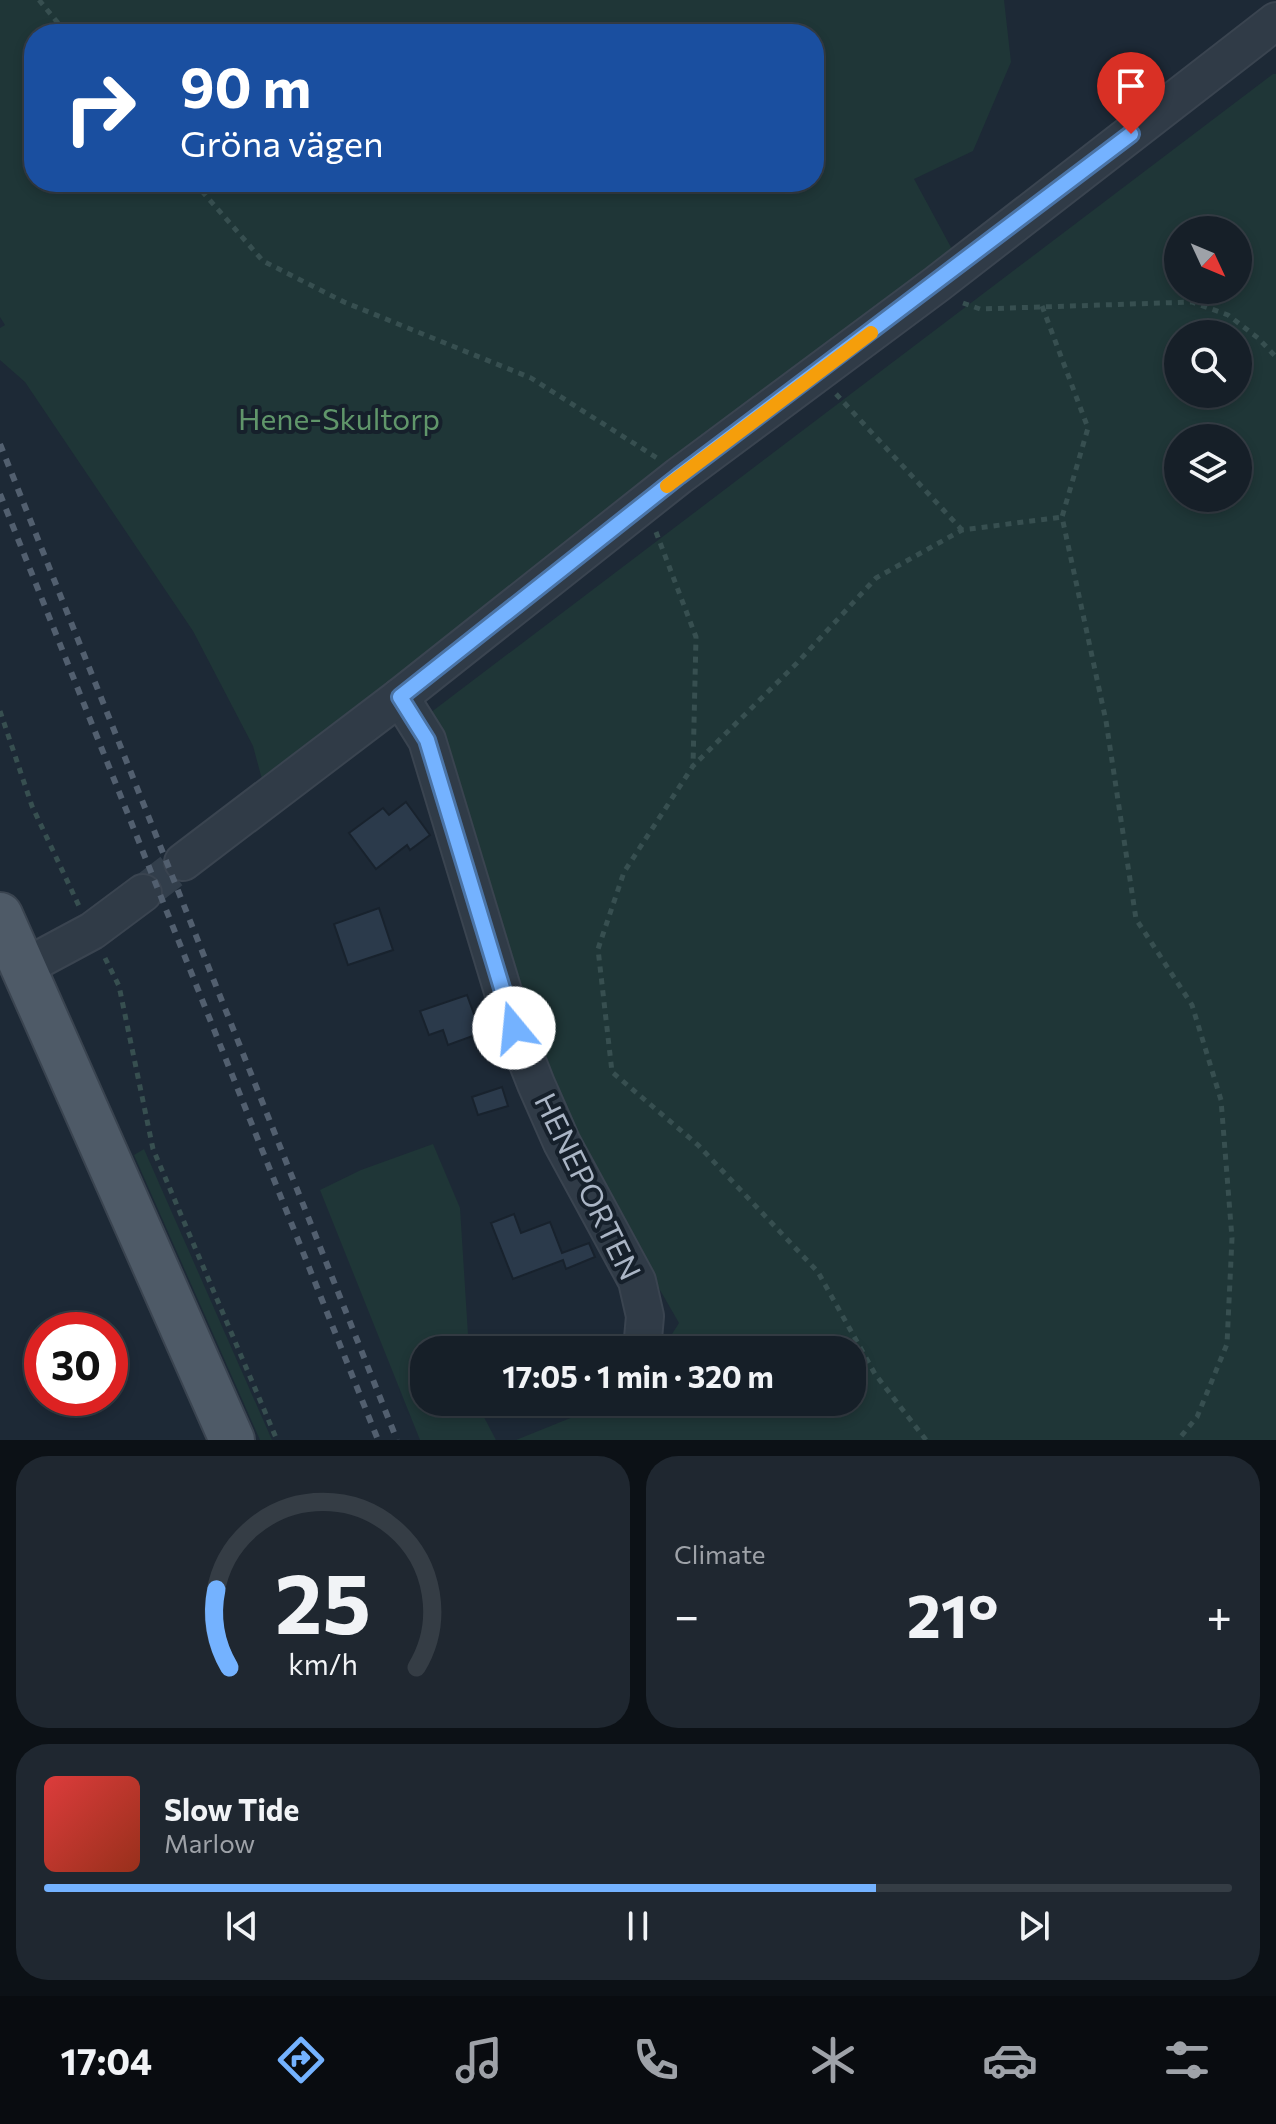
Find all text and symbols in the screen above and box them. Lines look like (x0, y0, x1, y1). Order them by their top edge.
text: 90 m (180, 51, 311, 120)
pin (1097, 52, 1165, 134)
icon: right (48, 56, 152, 160)
icon: arrive (1109, 64, 1153, 108)
text: Gröna vägen (180, 120, 384, 164)
north arrow (1164, 216, 1252, 304)
map controls (1164, 216, 1252, 512)
button: search (1164, 320, 1252, 408)
park label: Hene-Skultorp (238, 399, 440, 436)
button: layers (1164, 424, 1252, 512)
position arrow (472, 986, 556, 1070)
street label: HENEPORTEN (528, 1086, 650, 1285)
speed limit sign: 30 (24, 1312, 128, 1416)
text: 17:05 · 1 min · 320 m (502, 1357, 774, 1394)
text: Climate (674, 1538, 766, 1569)
text: 25 (275, 1549, 371, 1651)
text: 21° (907, 1577, 999, 1650)
text: − (674, 1587, 699, 1641)
text: + (1206, 1587, 1232, 1641)
text: km/h (288, 1646, 358, 1681)
text: Slow Tide (164, 1790, 299, 1827)
text: Marlow (164, 1827, 255, 1858)
icon: previous (220, 1904, 264, 1948)
icon: pause (616, 1904, 660, 1948)
icon: next (1012, 1904, 1056, 1948)
icon: directions (273, 2032, 329, 2088)
icon: music (451, 2032, 507, 2088)
icon: phone (628, 2032, 684, 2088)
icon: climate (805, 2032, 861, 2088)
icon: car (982, 2032, 1038, 2088)
icon: filters (1159, 2032, 1215, 2088)
text: 17:04 (61, 2038, 152, 2082)

